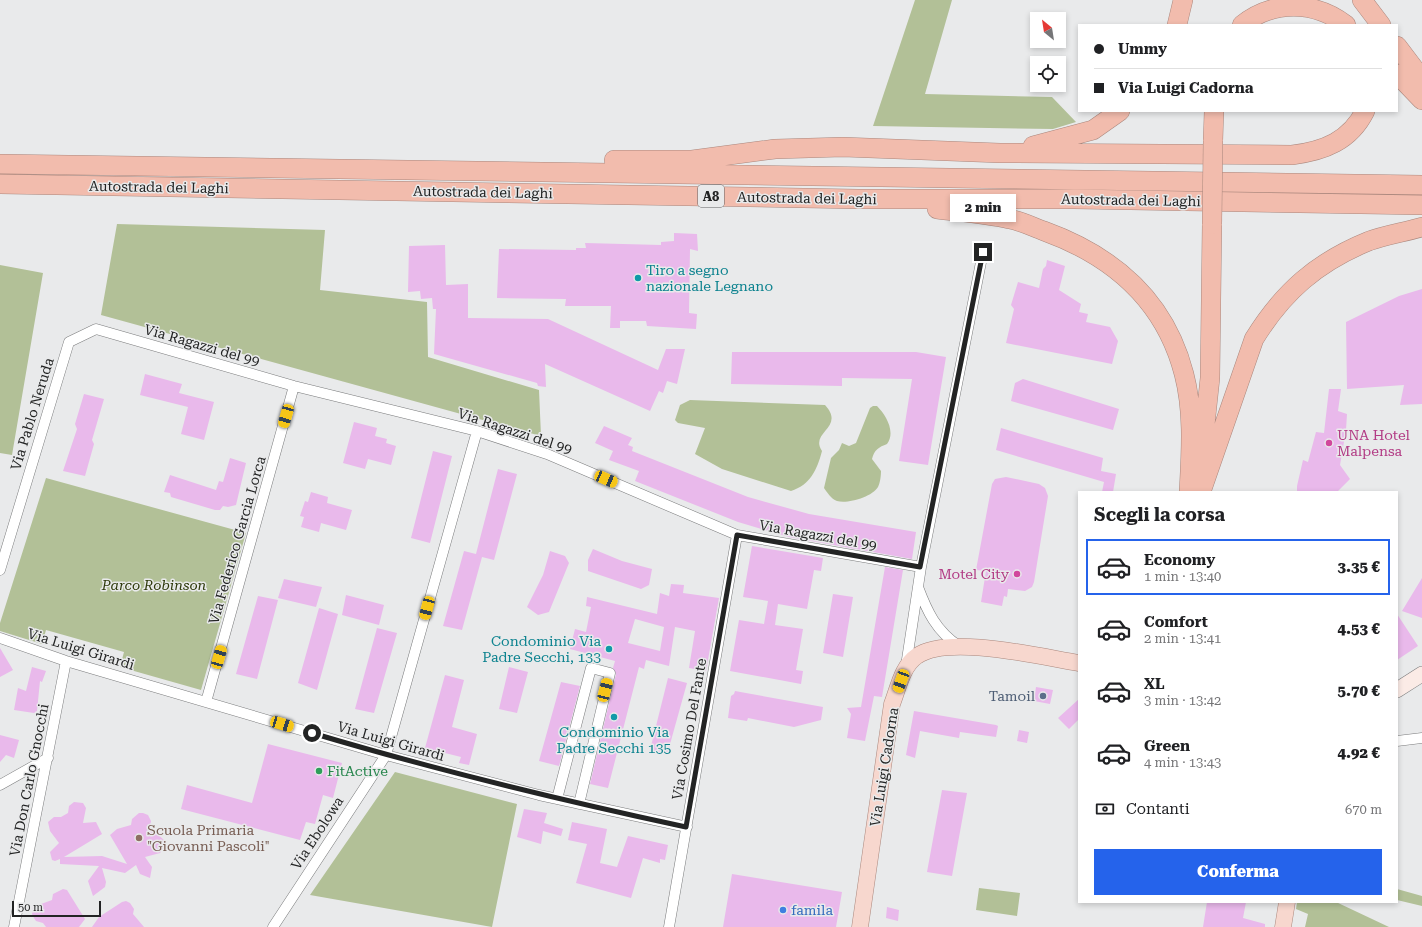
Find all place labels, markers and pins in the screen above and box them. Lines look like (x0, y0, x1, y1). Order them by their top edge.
place label: Tiro a segno nazionale Legnano (646, 262, 773, 294)
marker: Tiro a segno nazionale Legnano (633, 273, 643, 283)
place label: UNA Hotel Malpensa (1337, 427, 1410, 459)
marker: UNA Hotel Malpensa (1324, 438, 1334, 448)
place label: Motel City (938, 566, 1010, 582)
marker: Motel City (1012, 569, 1022, 579)
place label: Condominio Via Padre Secchi, 133 (482, 633, 601, 665)
marker: Condominio Via Padre Secchi, 133 (604, 644, 614, 654)
place label: Tamoil (989, 688, 1036, 704)
marker: Tamoil (1038, 691, 1048, 701)
marker: Condominio Via Padre Secchi 135 (609, 712, 619, 722)
place label: Condominio Via Padre Secchi 135 (557, 724, 672, 756)
place label: FitActive (327, 763, 388, 779)
marker: FitActive (314, 766, 324, 776)
place label: Scuola Primaria "Giovanni Pascoli" (147, 822, 270, 854)
marker: Scuola Primaria "Giovanni Pascoli" (134, 833, 144, 843)
place label: famila (791, 902, 833, 918)
marker: famila (778, 905, 788, 915)

